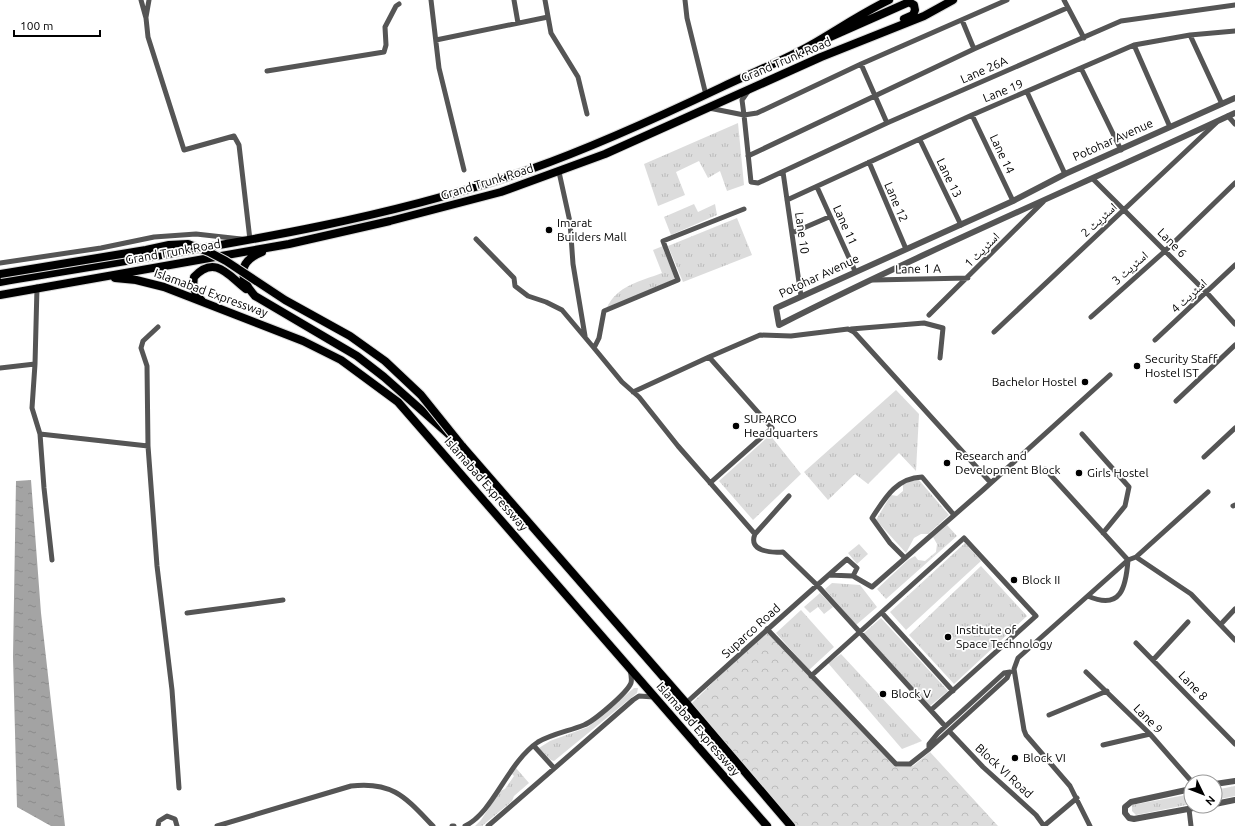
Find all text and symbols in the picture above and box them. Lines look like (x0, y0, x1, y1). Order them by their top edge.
scale bar (14, 12, 100, 38)
text: 100 m (20, 19, 53, 32)
street label: Grand Trunk Road (739, 35, 833, 84)
street label: Lane 26A (958, 53, 1009, 86)
street label: Lane 19 (981, 77, 1025, 104)
street label: Potohar Avenue (1071, 116, 1155, 163)
street label: Lane 14 (988, 132, 1017, 176)
street label: Lane 13 (934, 156, 965, 200)
street label: Grand Trunk Road (439, 161, 535, 202)
street label: Lane 12 (882, 180, 911, 224)
street label: اسٹریٹ 2 (1078, 200, 1120, 240)
street label: Lane 11 (831, 203, 860, 247)
street label: Lane 10 (793, 211, 812, 255)
place label: Imarat Builders Mall (557, 216, 627, 243)
marker: Imarat Builders Mall (544, 225, 554, 235)
street label: Lane 6 (1155, 226, 1190, 260)
street label: اسٹریٹ 1 (962, 230, 1003, 270)
street label: Grand Trunk Road (124, 237, 221, 266)
street label: اسٹریٹ 3 (1109, 248, 1151, 288)
street label: Potohar Avenue (777, 251, 861, 300)
street label: Lane 1 A (895, 262, 941, 275)
street label: Islamabad Expressway (153, 266, 270, 319)
street label: اسٹریٹ 4 (1168, 276, 1210, 316)
place label: Security Staff Hostel IST (1145, 352, 1218, 379)
marker: Security Staff Hostel IST (1132, 361, 1142, 371)
place label: Bachelor Hostel (992, 375, 1077, 388)
marker: Bachelor Hostel (1080, 377, 1090, 387)
place label: SUPARCO Headquarters (744, 412, 818, 439)
marker: SUPARCO Headquarters (731, 421, 741, 431)
street label: Islamabad Expressway (442, 434, 531, 533)
place label: Research and Development Block (955, 449, 1060, 476)
marker: Research and Development Block (942, 458, 952, 468)
place label: Girls Hostel (1087, 466, 1149, 479)
marker: Girls Hostel (1074, 468, 1084, 478)
place label: Block II (1022, 573, 1060, 586)
marker: Block II (1009, 575, 1019, 585)
street label: Suparco Road (719, 601, 782, 660)
place label: Institute of Space Technology (956, 623, 1052, 650)
marker: Institute of Space Technology (943, 632, 953, 642)
street label: Lane 8 (1176, 668, 1210, 703)
street label: Islamabad Expressway (654, 679, 743, 778)
place label: Block V (891, 687, 931, 700)
marker: Block V (878, 689, 888, 699)
street label: Lane 9 (1131, 701, 1165, 736)
street label: Block VI Road (973, 741, 1036, 800)
place label: Block VI (1023, 751, 1066, 764)
marker: Block VI (1010, 753, 1020, 763)
north arrow (1183, 774, 1223, 814)
text: N (1203, 794, 1218, 808)

